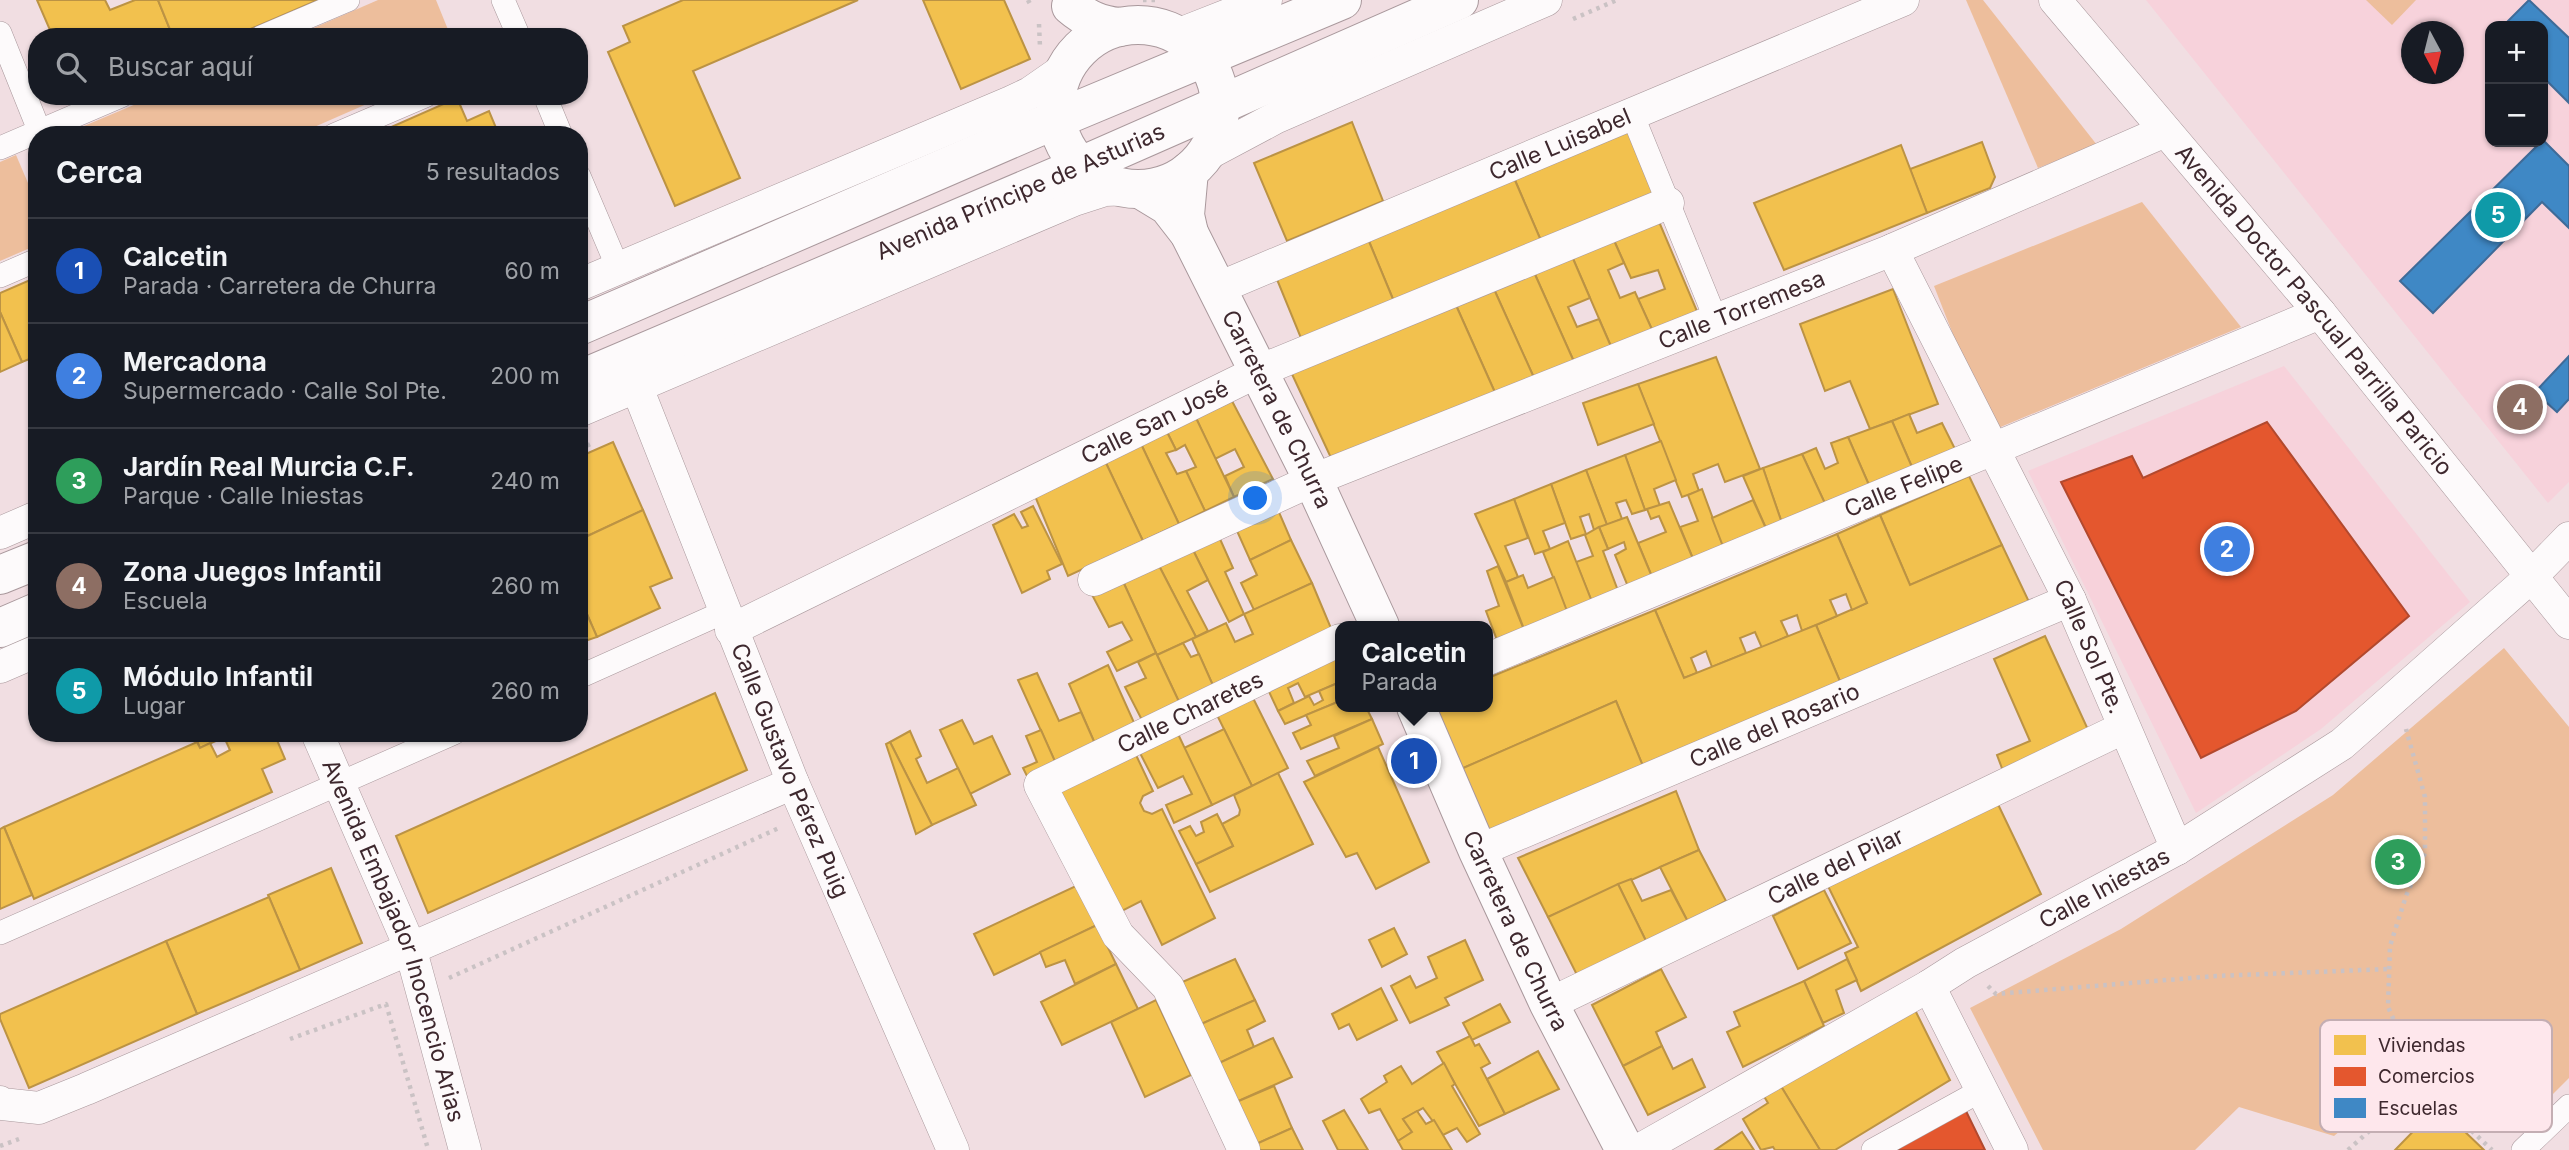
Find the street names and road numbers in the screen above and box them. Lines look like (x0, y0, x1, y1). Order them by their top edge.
street label: Calle Luisabel (1485, 102, 1635, 187)
street label: Avenida Príncipe de Asturias (872, 117, 1169, 266)
street label: Avenida Doctor Pascual Parrilla Paricio (2169, 139, 2459, 481)
street label: Calle Torremesa (1654, 264, 1829, 355)
street label: Carretera de Churra (1216, 305, 1338, 513)
street label: Calle San José (1076, 374, 1233, 470)
street label: Calle Felipe (1840, 449, 1967, 523)
street label: Calle Sol Pte. (2048, 575, 2131, 718)
street label: Calle Gustavo Pérez Puig (725, 639, 855, 902)
street label: Calle Charetes (1113, 665, 1268, 759)
street label: Calle del Rosario (1685, 677, 1864, 774)
street label: Avenida Embajador Inocencio Arias (316, 755, 471, 1125)
street label: Calle del Pilar (1763, 821, 1909, 911)
street label: Carretera de Churra (1457, 826, 1575, 1036)
street label: Calle Iniestas (2034, 842, 2174, 935)

